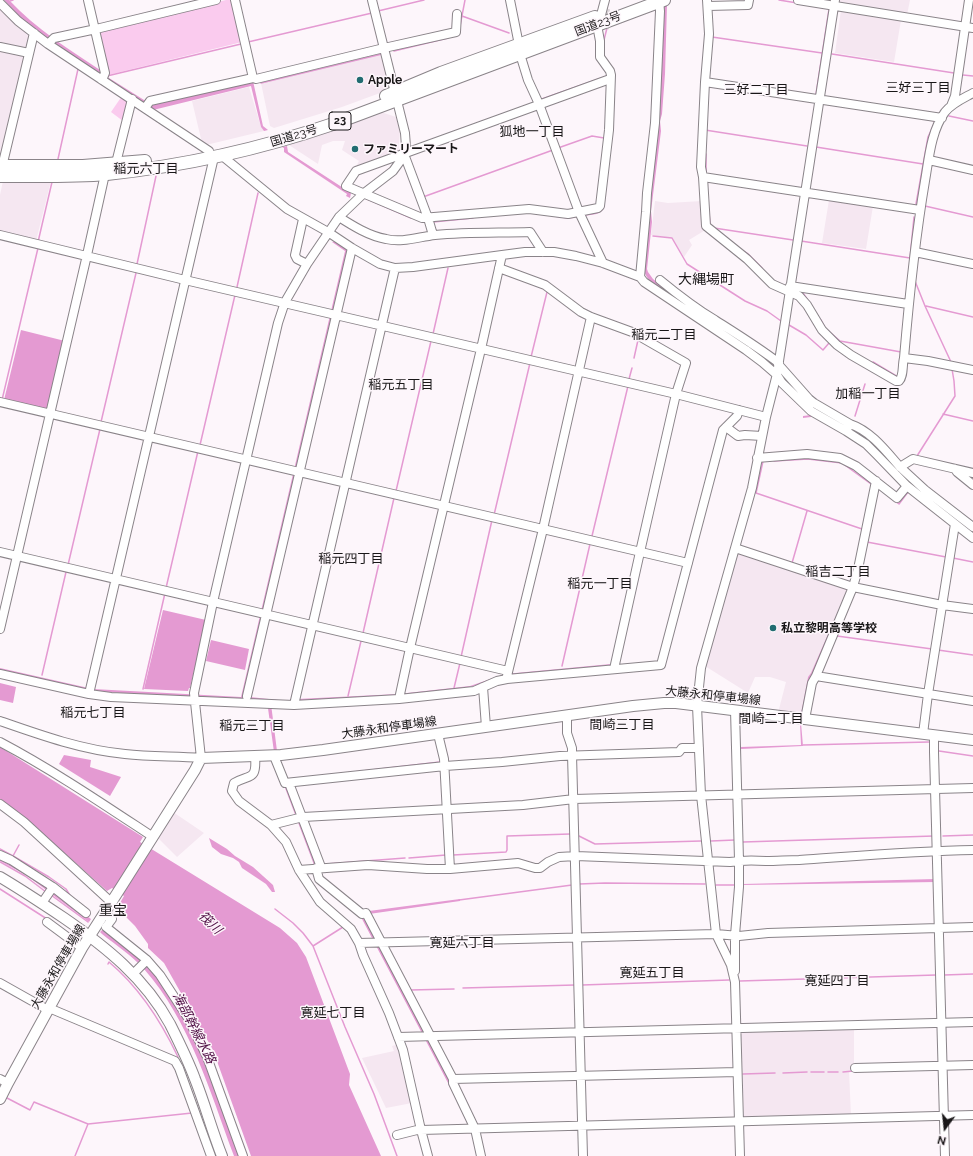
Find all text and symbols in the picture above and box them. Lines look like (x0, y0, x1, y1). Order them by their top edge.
street label: 国道23号 (573, 9, 623, 39)
place label: Apple (368, 73, 402, 87)
marker: Apple (355, 75, 365, 85)
district label: 三好三丁目 (886, 80, 950, 96)
district label: 三好二丁目 (724, 82, 788, 98)
road number: 23 (329, 112, 351, 130)
street label: 国道23号 (269, 122, 319, 150)
district label: 狐地一丁目 (500, 124, 564, 140)
place label: ファミリーマート (363, 142, 459, 156)
marker: ファミリーマート (350, 144, 360, 154)
district label: 稲元六丁目 (114, 161, 178, 177)
district label: 大縄場町 (678, 272, 734, 288)
district label: 稲元二丁目 (632, 327, 696, 343)
district label: 稲元五丁目 (369, 377, 433, 393)
district label: 加稲一丁目 (836, 386, 900, 402)
district label: 稲元四丁目 (319, 551, 383, 567)
district label: 稲吉二丁目 (806, 564, 870, 580)
district label: 稲元一丁目 (568, 576, 632, 592)
place label: 私立黎明高等学校 (781, 621, 877, 635)
marker: 私立黎明高等学校 (768, 623, 778, 633)
street label: 大藤永和停車場線 (665, 684, 761, 708)
district label: 稲元七丁目 (61, 705, 125, 721)
district label: 間崎二丁目 (739, 711, 803, 727)
street label: 大藤永和停車場線 (340, 714, 438, 742)
district label: 間崎三丁目 (590, 717, 654, 733)
district label: 稲元三丁目 (220, 718, 284, 734)
district label: 重宝 (99, 903, 127, 919)
water label: 筏川 (195, 908, 225, 938)
street label: 大藤永和停車場線 (28, 922, 88, 1012)
district label: 寛延六丁目 (430, 935, 494, 951)
district label: 寛延五丁目 (620, 965, 684, 981)
district label: 寛延四丁目 (805, 973, 869, 989)
water label: 海部幹線水路 (169, 990, 219, 1066)
district label: 寛延七丁目 (301, 1005, 365, 1021)
north arrow (925, 1108, 965, 1148)
text: N (936, 1133, 948, 1147)

